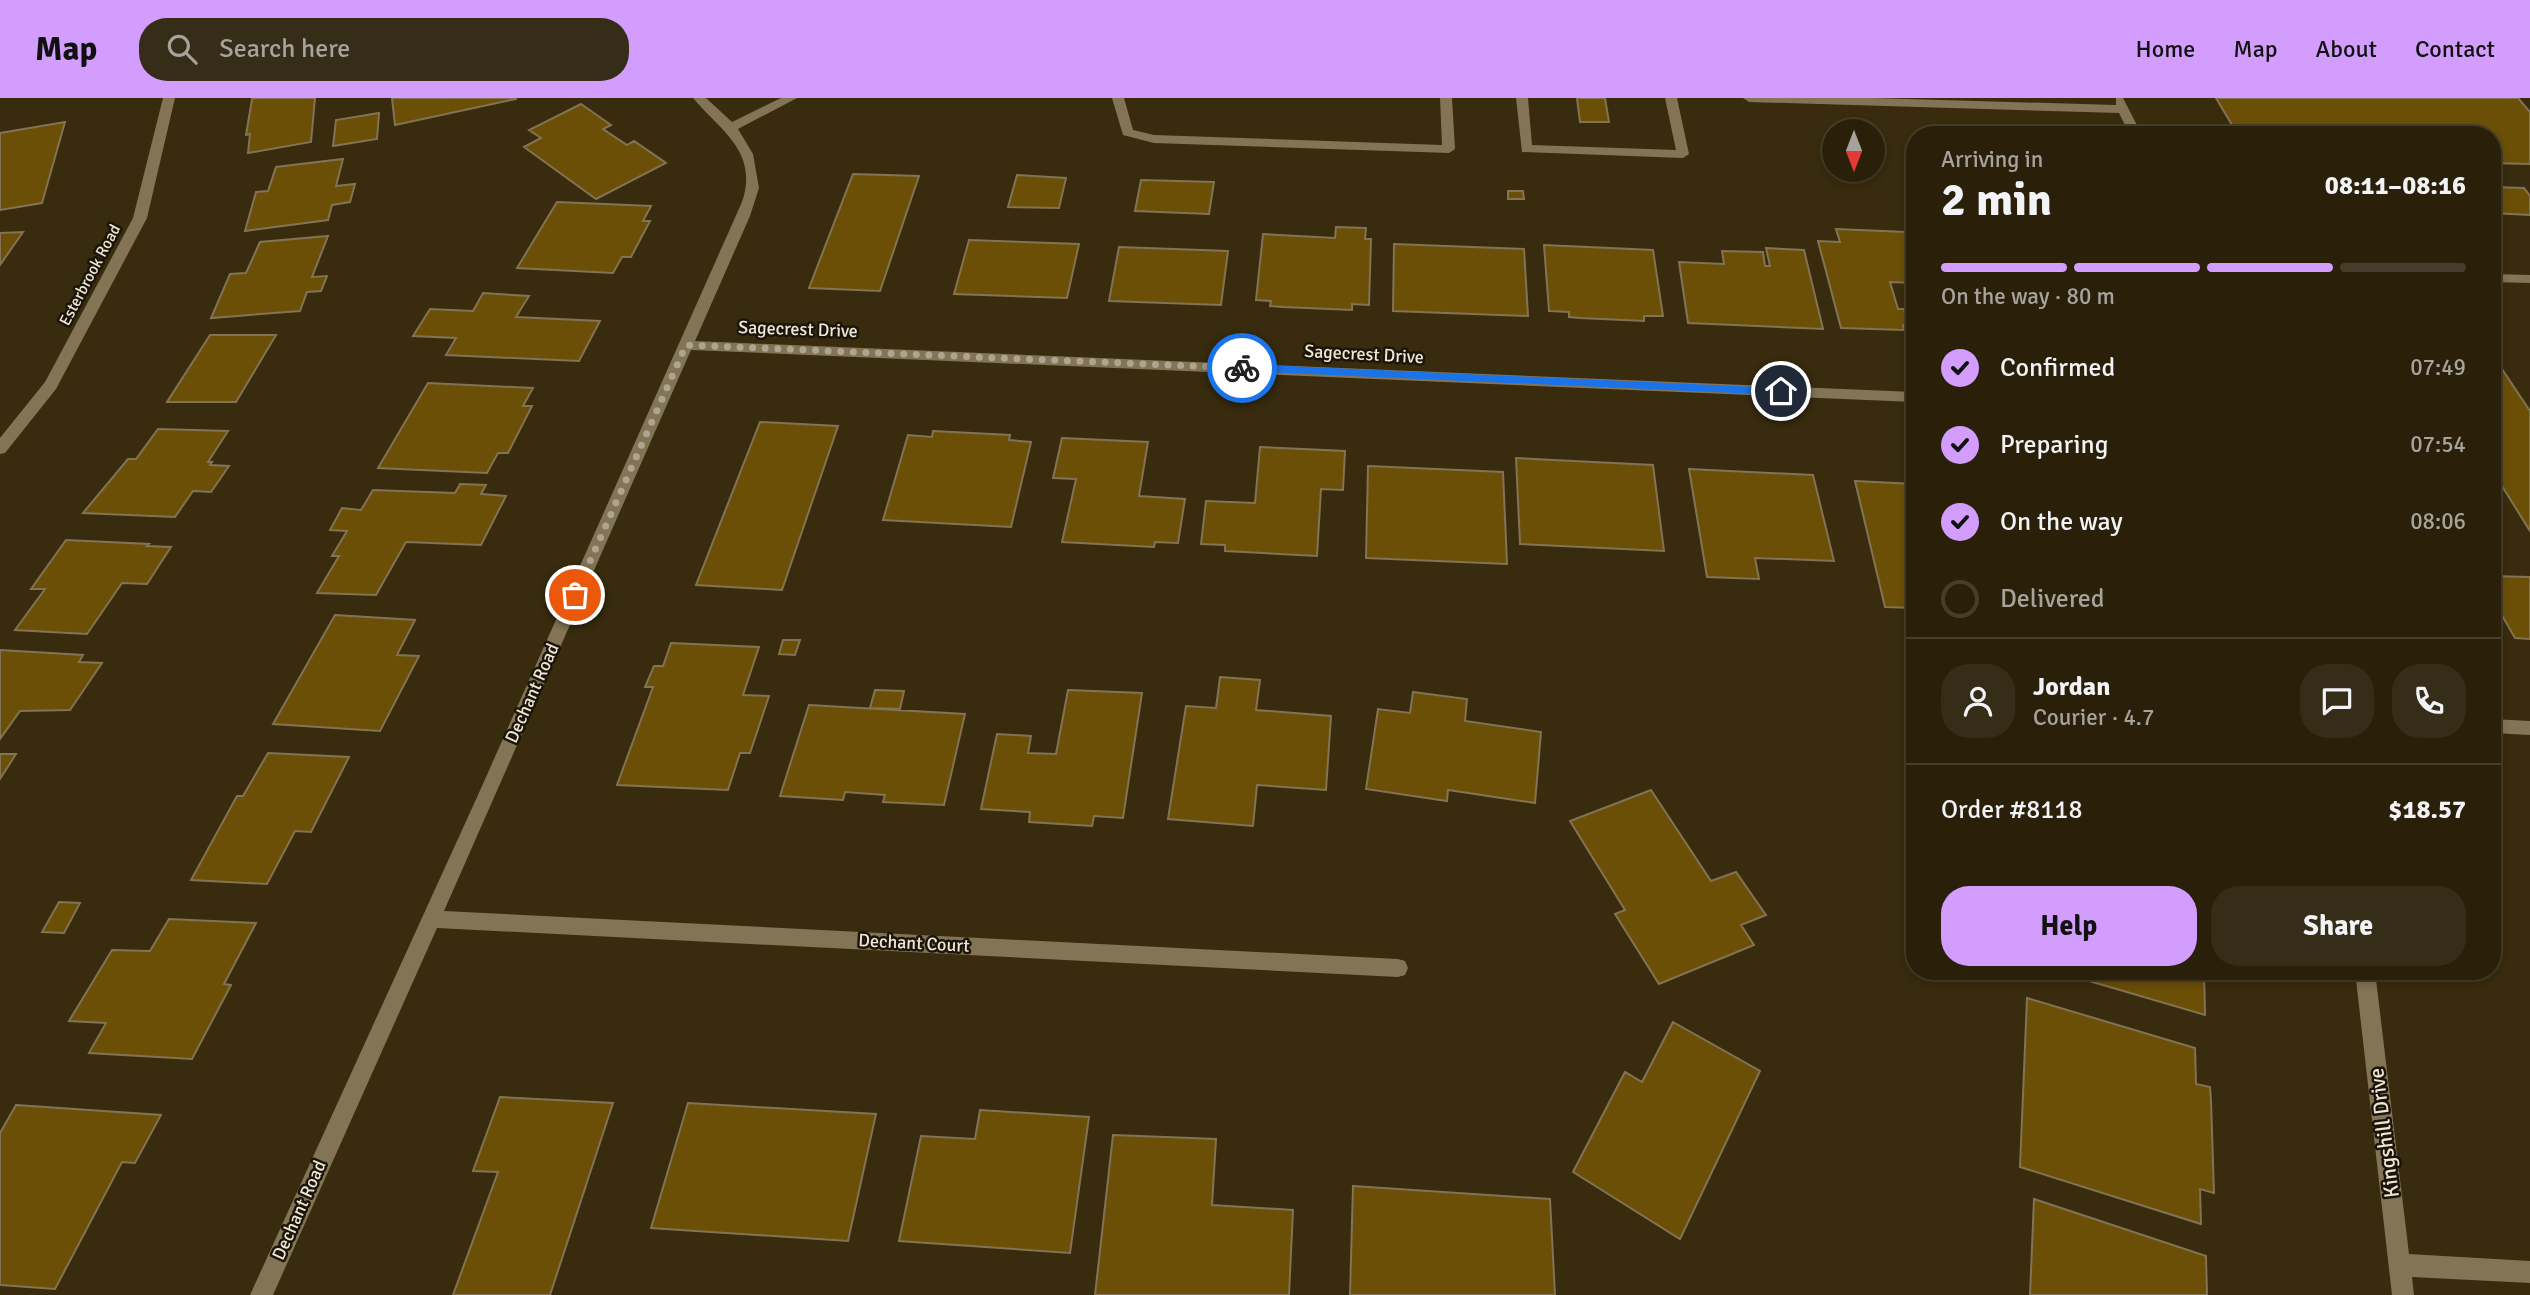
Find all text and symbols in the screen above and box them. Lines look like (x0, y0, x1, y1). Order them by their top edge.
search box (139, 18, 629, 81)
text: Map (35, 29, 97, 70)
icon: search (163, 30, 201, 68)
text: Search here (219, 33, 350, 65)
text: Home (2135, 34, 2195, 64)
text: Map (2233, 34, 2278, 64)
text: About (2316, 34, 2377, 64)
text: Contact (2415, 34, 2495, 64)
north arrow (1822, 119, 1885, 182)
map controls (1822, 119, 1885, 182)
text: Arriving in (1941, 145, 2043, 174)
text: 08:11–08:16 (2325, 170, 2466, 202)
text: 2 min (1941, 172, 2052, 228)
street label: Esterbrook Road (55, 221, 125, 329)
text: On the way · 80 m (1941, 282, 2115, 311)
street label: Sagecrest Drive (738, 316, 858, 342)
courier (1207, 333, 1277, 403)
street label: Sagecrest Drive (1304, 340, 1424, 368)
icon: bike (1223, 349, 1261, 387)
icon: check (1941, 349, 1979, 387)
text: Confirmed (2000, 352, 2115, 384)
text: 07:49 (2410, 353, 2466, 382)
pin (1751, 361, 1811, 421)
icon: home (1762, 372, 1800, 410)
icon: check (1941, 426, 1979, 464)
text: Preparing (2000, 429, 2108, 461)
text: 07:54 (2410, 430, 2466, 459)
icon: check (1941, 503, 1979, 541)
text: On the way (2000, 506, 2123, 538)
text: 08:06 (2410, 507, 2466, 536)
pin (545, 565, 605, 625)
icon: bag (556, 576, 594, 614)
text: Delivered (2000, 583, 2105, 615)
street label: Dechant Road (500, 640, 564, 746)
button: person (1941, 664, 2015, 738)
button: chat (2300, 664, 2374, 738)
button: phone (2392, 664, 2466, 738)
text: Jordan (2033, 671, 2110, 703)
text: Courier · 4.7 (2033, 703, 2154, 732)
text: Order #8118 (1941, 794, 2082, 826)
text: $18.57 (2388, 794, 2466, 826)
button: Help (1941, 886, 2197, 966)
button: Share (2211, 886, 2466, 966)
street label: Dechant Court (858, 929, 970, 957)
street label: Kingshill Drive (2363, 1067, 2405, 1199)
street label: Dechant Road (267, 1157, 331, 1263)

